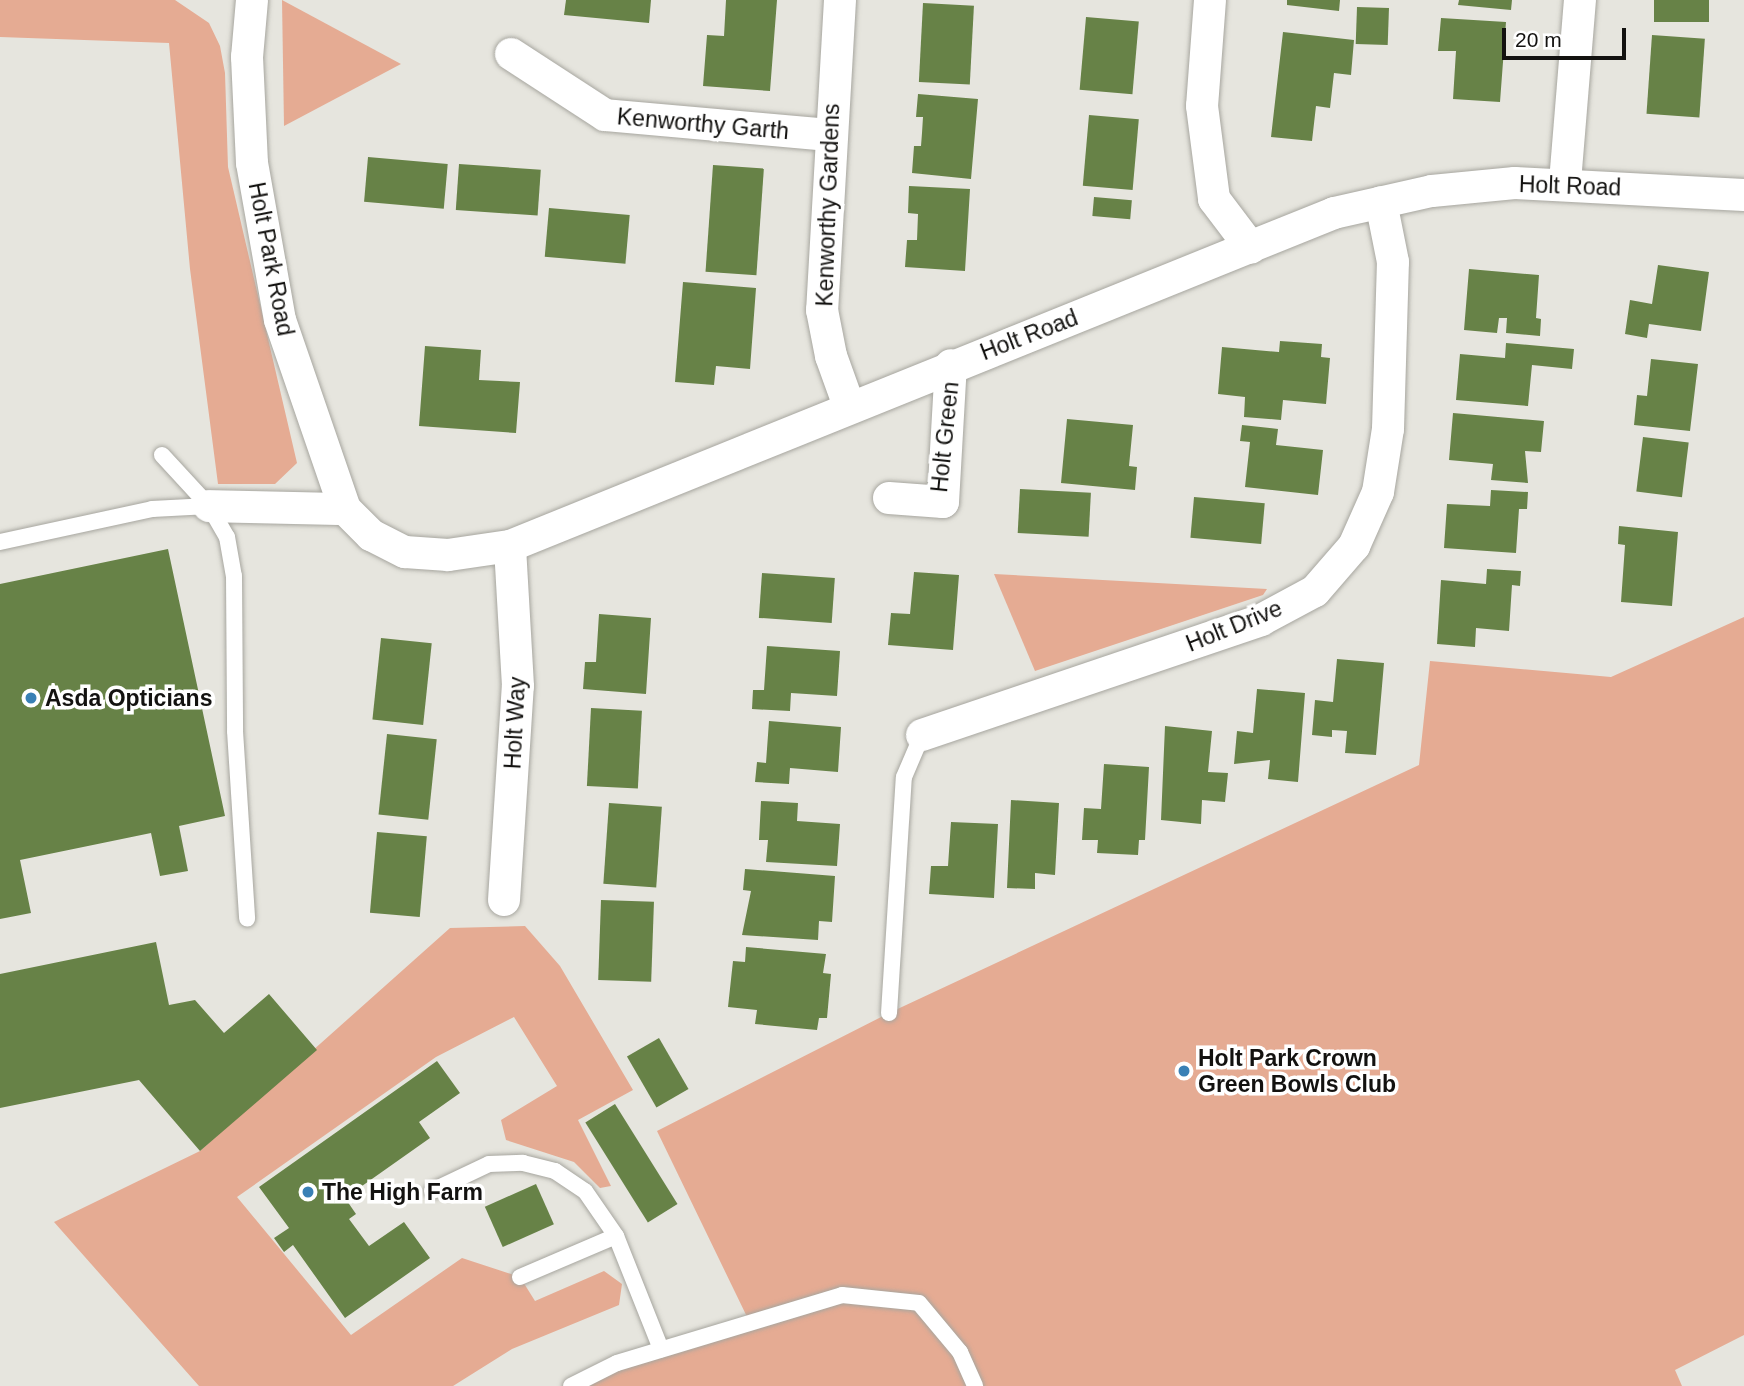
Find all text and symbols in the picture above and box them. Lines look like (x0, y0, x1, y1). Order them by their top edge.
scale bar (1506, 14, 1630, 58)
text: 20 m (1515, 28, 1562, 51)
street label: Kenworthy Garth (616, 103, 790, 145)
street label: Kenworthy Gardens (811, 103, 845, 307)
street label: Holt Road (1518, 170, 1622, 202)
street label: Holt Park Road (243, 180, 299, 338)
street label: Holt Road (976, 304, 1082, 366)
street label: Holt Green (925, 380, 965, 494)
street label: Holt Drive (1182, 594, 1286, 658)
street label: Holt Way (499, 676, 531, 770)
place label: Asda Opticians (45, 684, 212, 712)
marker: Asda Opticians (23, 690, 39, 706)
place label: Holt Park Crown Green Bowls Club (1198, 1044, 1396, 1098)
marker: Holt Park Crown Green Bowls Club (1176, 1063, 1192, 1079)
place label: The High Farm (322, 1178, 483, 1206)
marker: The High Farm (300, 1184, 316, 1200)

